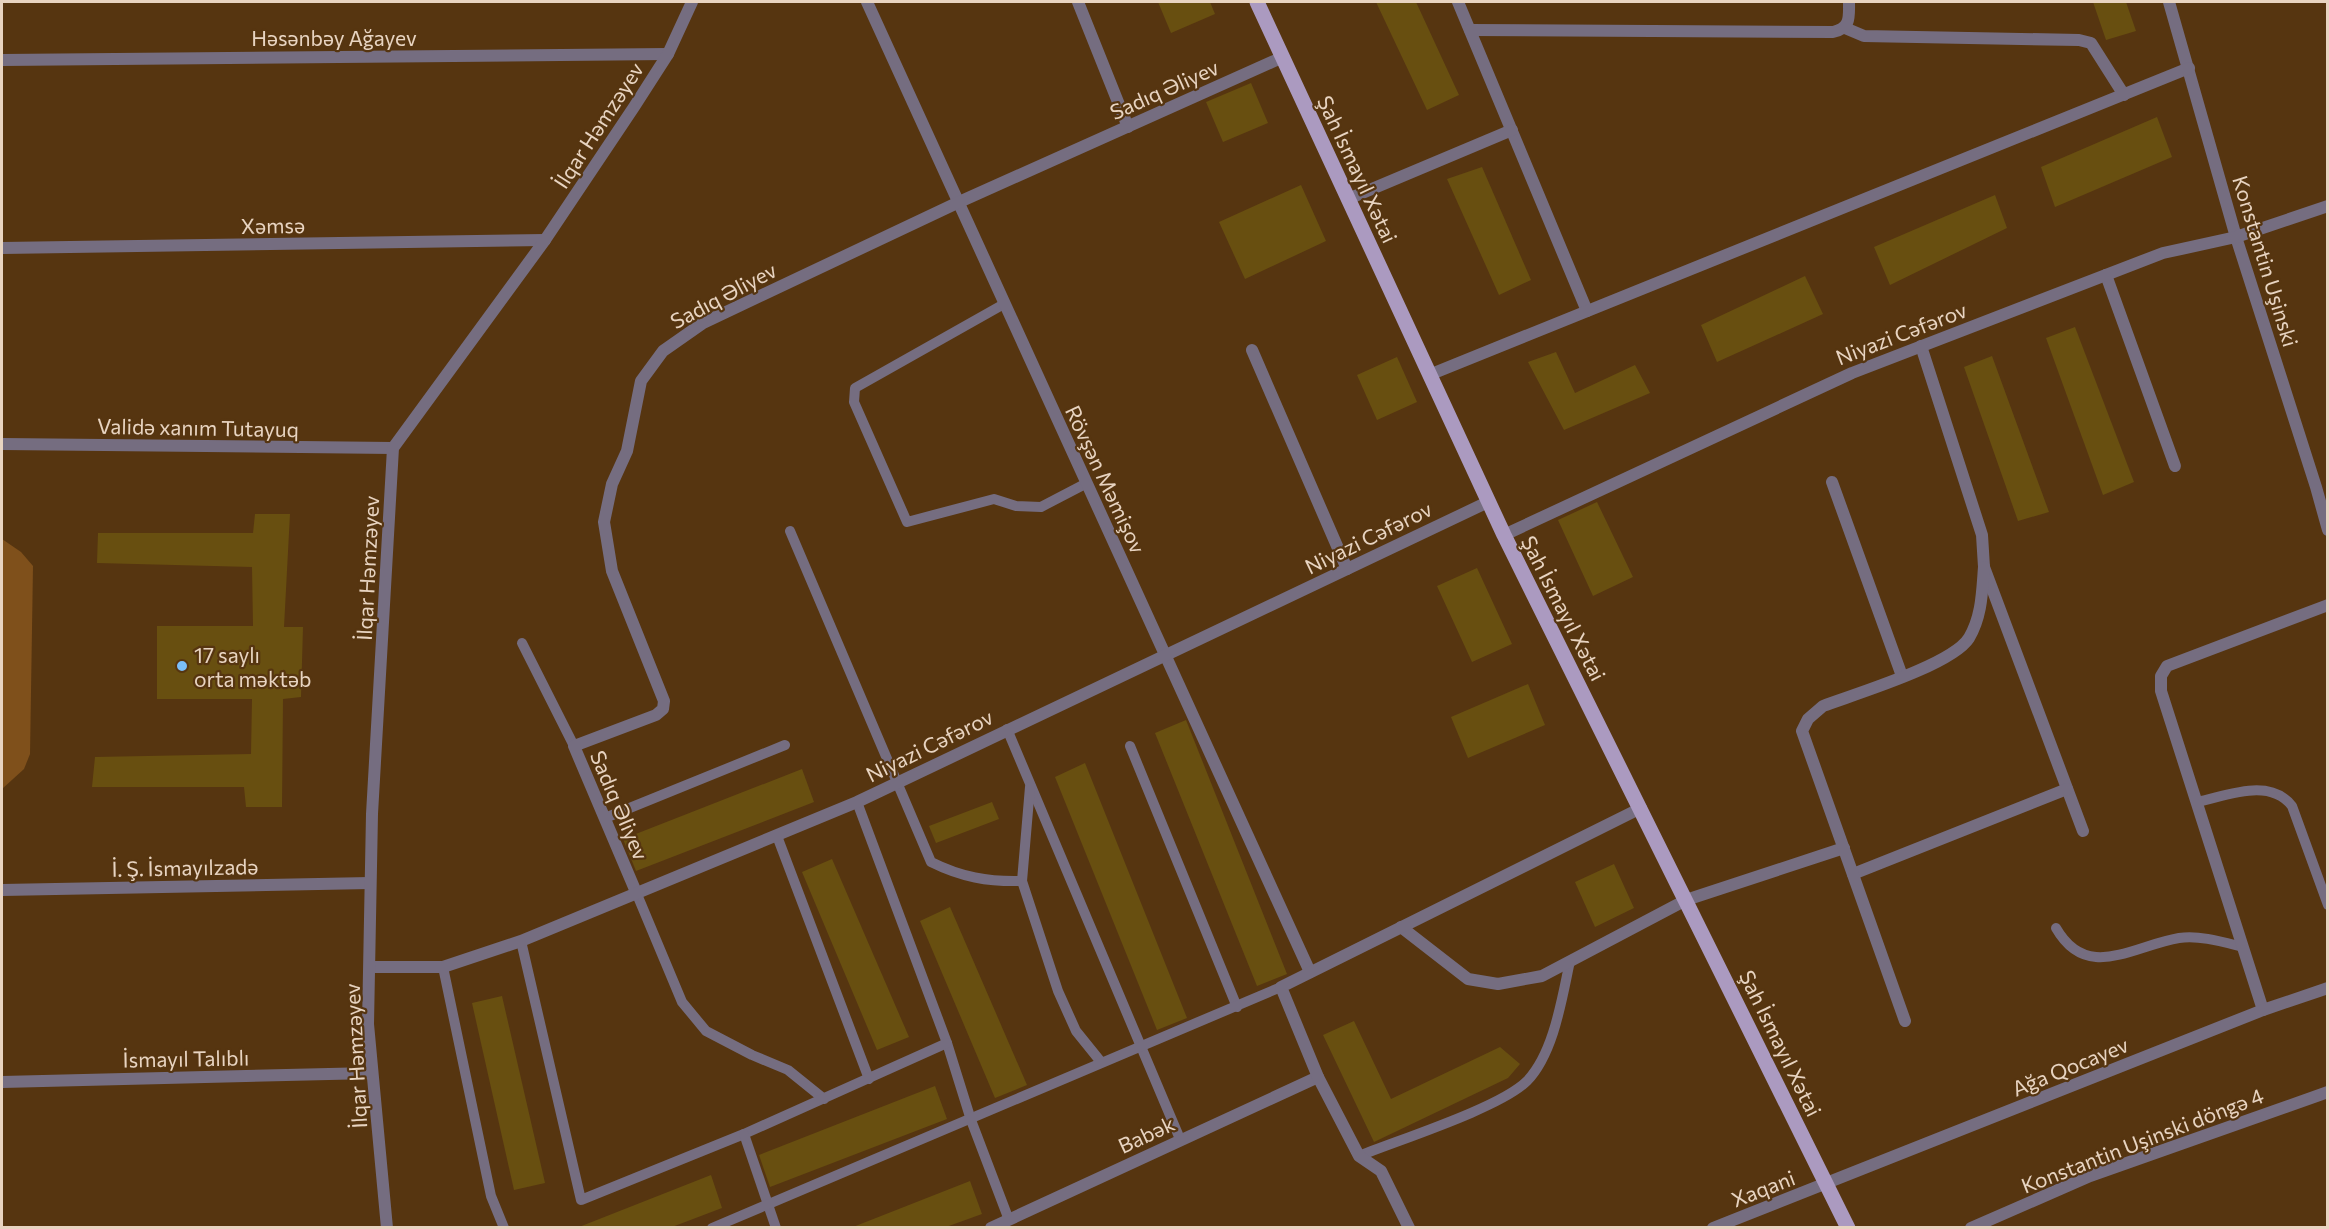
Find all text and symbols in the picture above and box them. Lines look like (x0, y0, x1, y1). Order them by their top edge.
street label: Həsənbəy Ağayev (251, 25, 417, 50)
street label: Sadıq Əliyev (1106, 54, 1222, 124)
street label: İlqar Həmzəyev (548, 57, 648, 193)
street label: Şah İsmayıl Xətai (1313, 91, 1403, 247)
street label: Konstantin Uşinski (2228, 172, 2304, 350)
street label: Xəmsə (241, 212, 305, 238)
street label: Sadıq Əliyev (666, 257, 780, 333)
street label: Niyazi Cəfərov (1832, 296, 1970, 369)
street label: Rövşən Məmişov (1061, 401, 1151, 557)
street label: Validə xanım Tutayuq (97, 413, 299, 441)
street label: İlqar Həmzəyev (351, 495, 383, 641)
street label: Niyazi Cəfərov (1300, 495, 1436, 579)
street label: Şah İsmayıl Xətai (1517, 531, 1611, 685)
place label: 17 saylı orta məktəb (194, 642, 311, 691)
marker: 17 saylı orta məktəb (175, 659, 189, 673)
street label: Niyazi Cəfərov (861, 703, 997, 787)
street label: Sadıq Əliyev (586, 747, 654, 864)
street label: İ. Ş. İsmayılzadə (111, 853, 259, 881)
street label: Şah İsmayıl Xətai (1735, 966, 1827, 1120)
street label: İlqar Həmzəyev (339, 983, 371, 1129)
street label: Ağa Qocayev (2008, 1031, 2132, 1101)
street label: İsmayıl Talıblı (122, 1044, 250, 1072)
street label: Konstantin Uşinski döngə 4 (2017, 1082, 2267, 1198)
street label: Babək (1114, 1110, 1178, 1158)
street label: Xaqani (1728, 1165, 1798, 1211)

